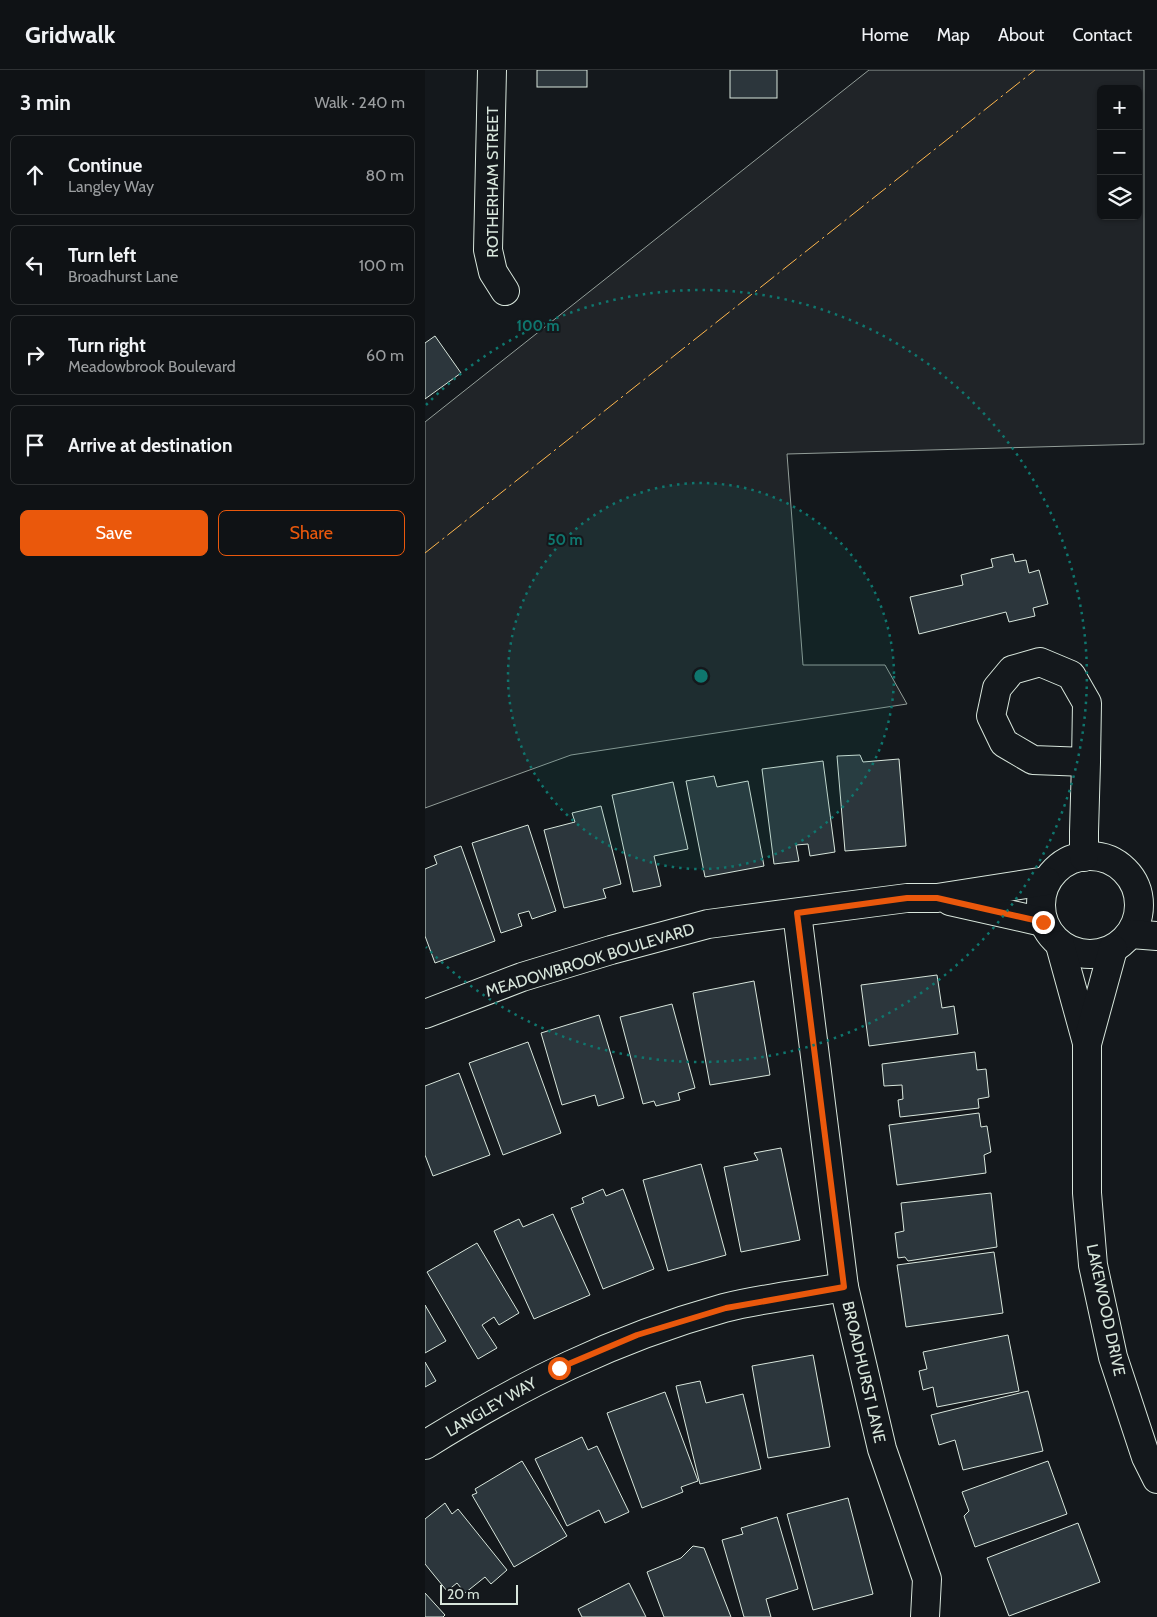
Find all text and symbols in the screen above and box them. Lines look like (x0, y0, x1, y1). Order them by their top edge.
text: Gridwalk (25, 20, 115, 49)
text: Home (861, 24, 909, 46)
text: Map (937, 24, 970, 46)
text: About (998, 24, 1044, 46)
text: Contact (1072, 24, 1132, 46)
map controls (1097, 85, 1142, 220)
button: + (1097, 85, 1142, 130)
text: 3 min (20, 90, 71, 115)
text: Walk · 240 m (314, 93, 405, 112)
street label: ROTHERHAM STREET (483, 106, 502, 258)
button: − (1097, 130, 1142, 175)
text: Continue (68, 154, 142, 177)
icon: ahead (21, 161, 49, 189)
text: 80 m (366, 166, 404, 185)
button: layers (1097, 175, 1142, 220)
text: Langley Way (68, 177, 154, 196)
text: Turn left (68, 244, 136, 267)
icon: left (21, 251, 49, 279)
text: 100 m (359, 256, 404, 275)
text: Broadhurst Lane (68, 267, 178, 286)
text: 100 m (516, 317, 560, 335)
text: Turn right (68, 334, 146, 357)
icon: right (21, 341, 49, 369)
text: 60 m (366, 346, 404, 365)
text: Meadowbrook Boulevard (68, 357, 236, 376)
icon: arrive (21, 431, 49, 459)
text: Arrive at destination (68, 434, 232, 457)
button: Save (20, 510, 208, 556)
button: Share (218, 510, 405, 556)
text: 50 m (547, 531, 583, 549)
centre of rings (692, 667, 710, 685)
route end (1032, 911, 1055, 934)
street label: MEADOWBROOK BOULEVARD (483, 919, 697, 1001)
street label: LAKEWOOD DRIVE (1083, 1242, 1129, 1378)
street label: BROADHURST LANE (838, 1299, 890, 1445)
route start (548, 1357, 571, 1380)
street label: LANGLEY WAY (442, 1373, 541, 1441)
scale bar (440, 1582, 517, 1605)
text: 20 m (447, 1585, 480, 1603)

